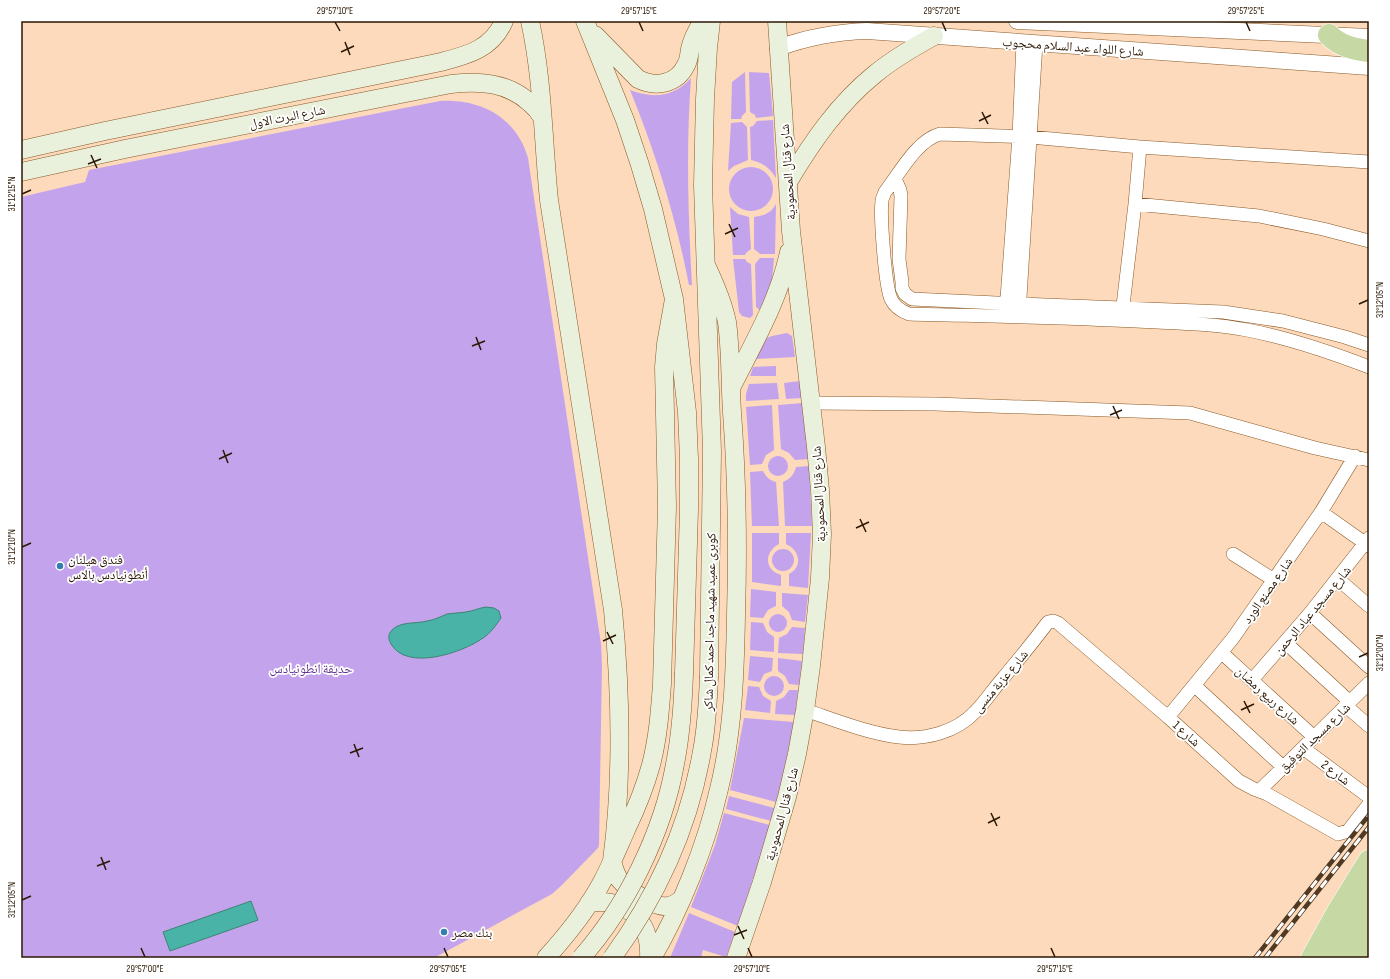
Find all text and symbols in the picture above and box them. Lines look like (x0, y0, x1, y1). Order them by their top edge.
text: 29°57'10"E (317, 5, 353, 17)
text: 29°57'15"E (621, 5, 657, 17)
text: 29°57'20"E (924, 5, 960, 17)
text: 29°57'25"E (1228, 5, 1264, 17)
street label: شارع اللواء عبد السلام محجوب (1002, 34, 1144, 61)
street label: شارع البرت الاول (248, 102, 327, 133)
street label: شارع قنال المحمودية (777, 123, 800, 220)
text: 31°12'15"N (6, 176, 18, 212)
text: 31°12'05"N (1374, 282, 1386, 318)
street label: شارع قنال المحمودية (808, 445, 831, 542)
text: 31°12'10"N (6, 529, 18, 565)
street label: كوبرى عميد شهيد ماجد احمد كمال شاكر (700, 532, 720, 712)
place label: فندق هيلنان أنطونيادس بالاس (68, 552, 148, 583)
street label: شارع مصنع الورد (1239, 554, 1297, 627)
marker: فندق هيلنان أنطونيادس بالاس (55, 561, 65, 571)
street label: شارع مسجد عباد الرحمن (1271, 563, 1356, 659)
text: 31°12'00"N (1374, 635, 1386, 671)
street label: شارع عزبة منسى (970, 647, 1033, 717)
park label: حديقة انطونيادس (270, 661, 352, 677)
street label: شارع ربيع رمضان (1231, 663, 1303, 729)
street label: شارع مسجد التوفيق (1276, 700, 1355, 777)
street label: شارع 1 (1169, 717, 1203, 751)
street label: شارع 2 (1317, 757, 1353, 790)
street label: شارع قنال المحمودية (762, 766, 803, 863)
text: 31°12'05"N (6, 882, 18, 918)
place label: بنك مصر (451, 925, 492, 941)
marker: بنك مصر (439, 927, 449, 937)
text: 29°57'00"E (126, 963, 164, 975)
text: 29°57'05"E (430, 963, 466, 975)
text: 29°57'10"E (734, 963, 770, 975)
text: 29°57'15"E (1037, 963, 1073, 975)

